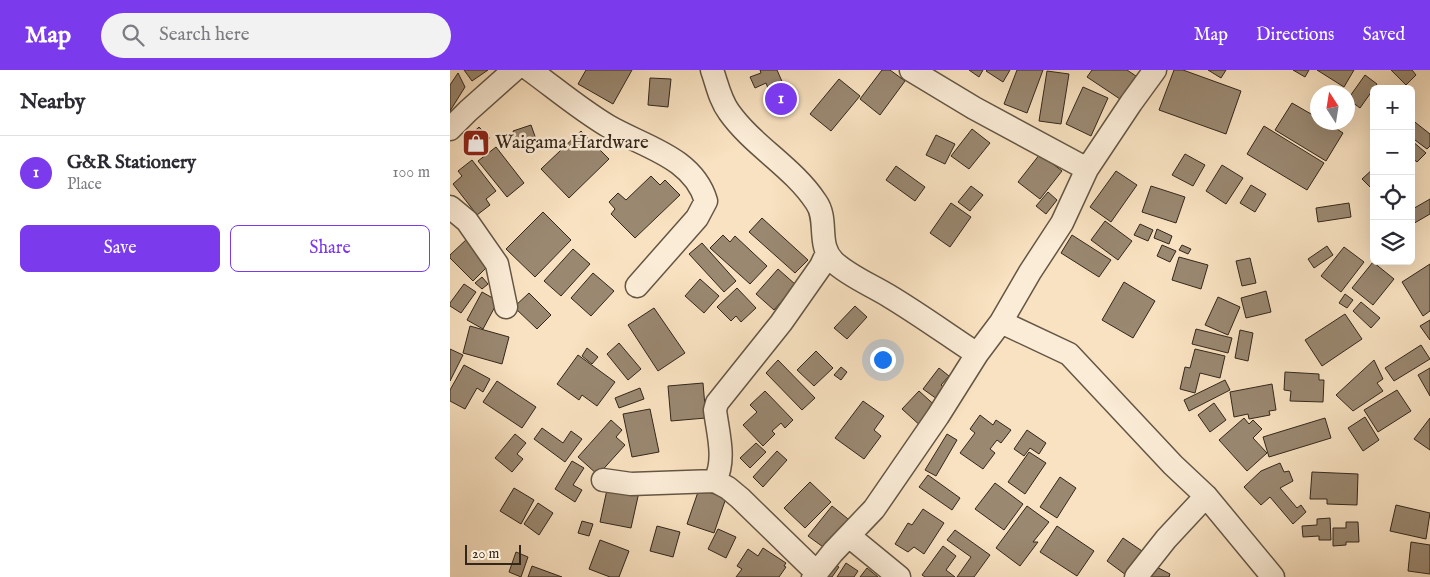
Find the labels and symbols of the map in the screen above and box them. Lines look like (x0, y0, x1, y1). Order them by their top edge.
pin: 1 (765, 80, 797, 118)
north arrow (1310, 85, 1355, 130)
shop icon: Waigama Hardware (461, 128, 491, 158)
place label: Waigama Hardware (495, 131, 649, 155)
your location (870, 347, 896, 373)
scale bar (465, 542, 521, 565)

